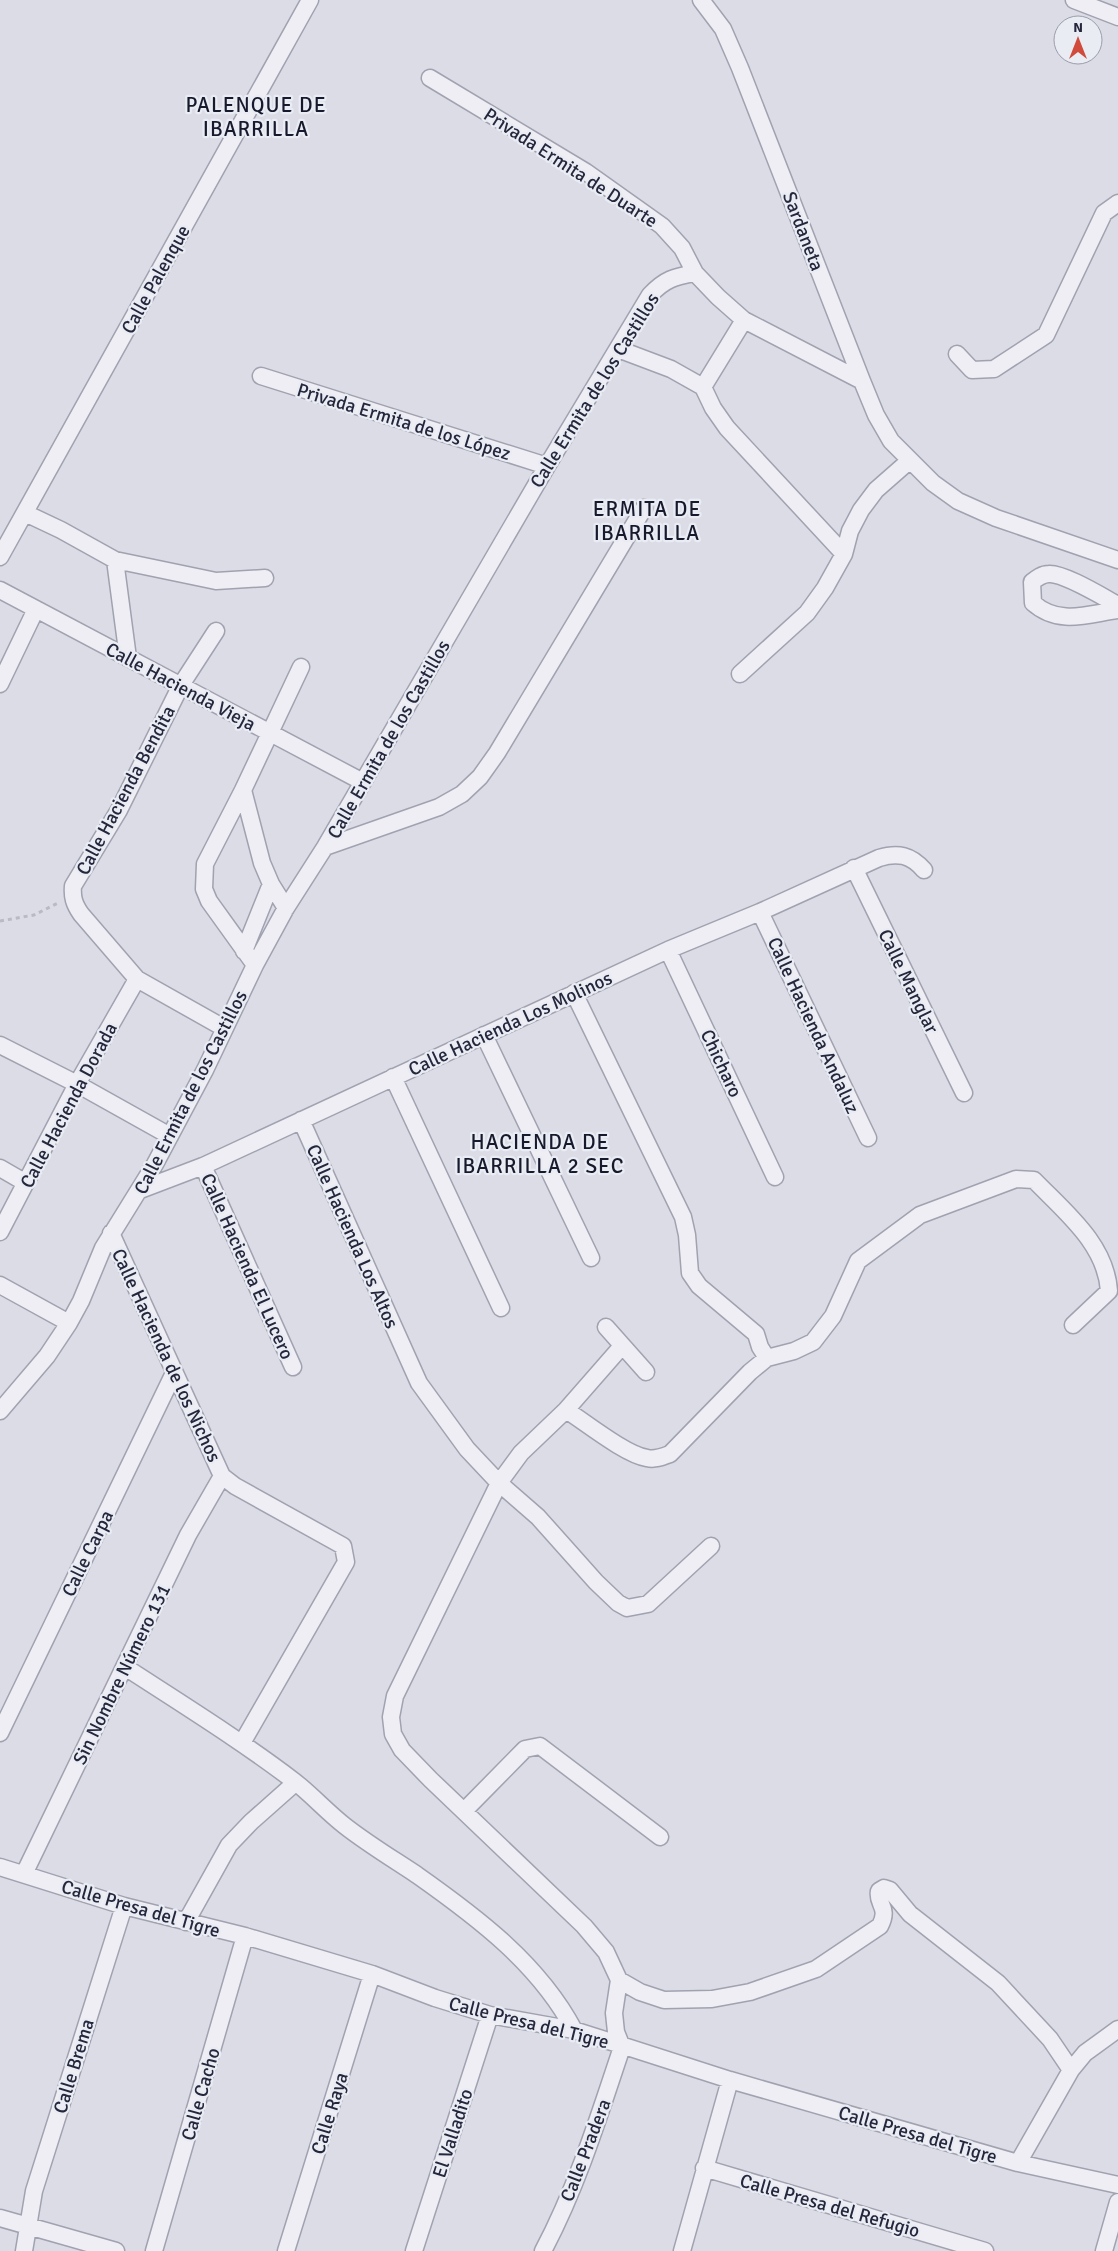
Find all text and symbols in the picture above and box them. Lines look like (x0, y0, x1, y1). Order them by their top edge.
north arrow (1053, 15, 1103, 65)
text: N (1073, 19, 1083, 36)
district label: PALENQUE DE IBARRILLA (185, 92, 327, 142)
street label: Privada Ermita de Duarte (479, 103, 662, 233)
street label: Sardaneta (777, 188, 829, 274)
street label: Calle Palenque (116, 221, 196, 338)
street label: Calle Ermita de los Castillos (525, 289, 665, 493)
street label: Privada Ermita de los López (294, 378, 513, 466)
district label: ERMITA DE IBARRILLA (593, 496, 701, 546)
street label: Calle Ermita de los Castillos (322, 636, 456, 843)
street label: Calle Hacienda Vieja (101, 637, 260, 737)
street label: Calle Hacienda Bendita (71, 702, 181, 879)
street label: Calle Manglar (873, 925, 944, 1038)
street label: Calle Hacienda Andaluz (762, 933, 864, 1117)
street label: Calle Hacienda Los Molinos (405, 966, 616, 1082)
street label: Calle Ermita de los Castillos (129, 987, 253, 1198)
street label: Calle Hacienda Dorada (15, 1019, 123, 1192)
street label: Chicharo (695, 1026, 747, 1101)
district label: HACIENDA DE IBARRILLA 2 SEC (455, 1129, 625, 1179)
street label: Calle Hacienda Los Altos (301, 1141, 404, 1332)
street label: Calle Hacienda El Lucero (195, 1170, 299, 1363)
street label: Calle Hacienda de los Nichos (106, 1245, 226, 1466)
street label: Calle Carpa (57, 1506, 119, 1601)
street label: Sin Nombre Número 131 (68, 1580, 176, 1769)
street label: Calle Presa del Tigre (59, 1875, 223, 1943)
street label: Calle Presa del Tigre (446, 1991, 611, 2054)
street label: Calle Brema (48, 2016, 100, 2116)
street label: Calle Cacho (176, 2045, 226, 2143)
street label: Calle Raya (306, 2069, 354, 2157)
street label: El Valladito (427, 2086, 479, 2181)
street label: Calle Pradera (555, 2095, 617, 2205)
street label: Calle Presa del Tigre (836, 2101, 1000, 2169)
street label: Calle Presa del Refugio (737, 2169, 923, 2243)

